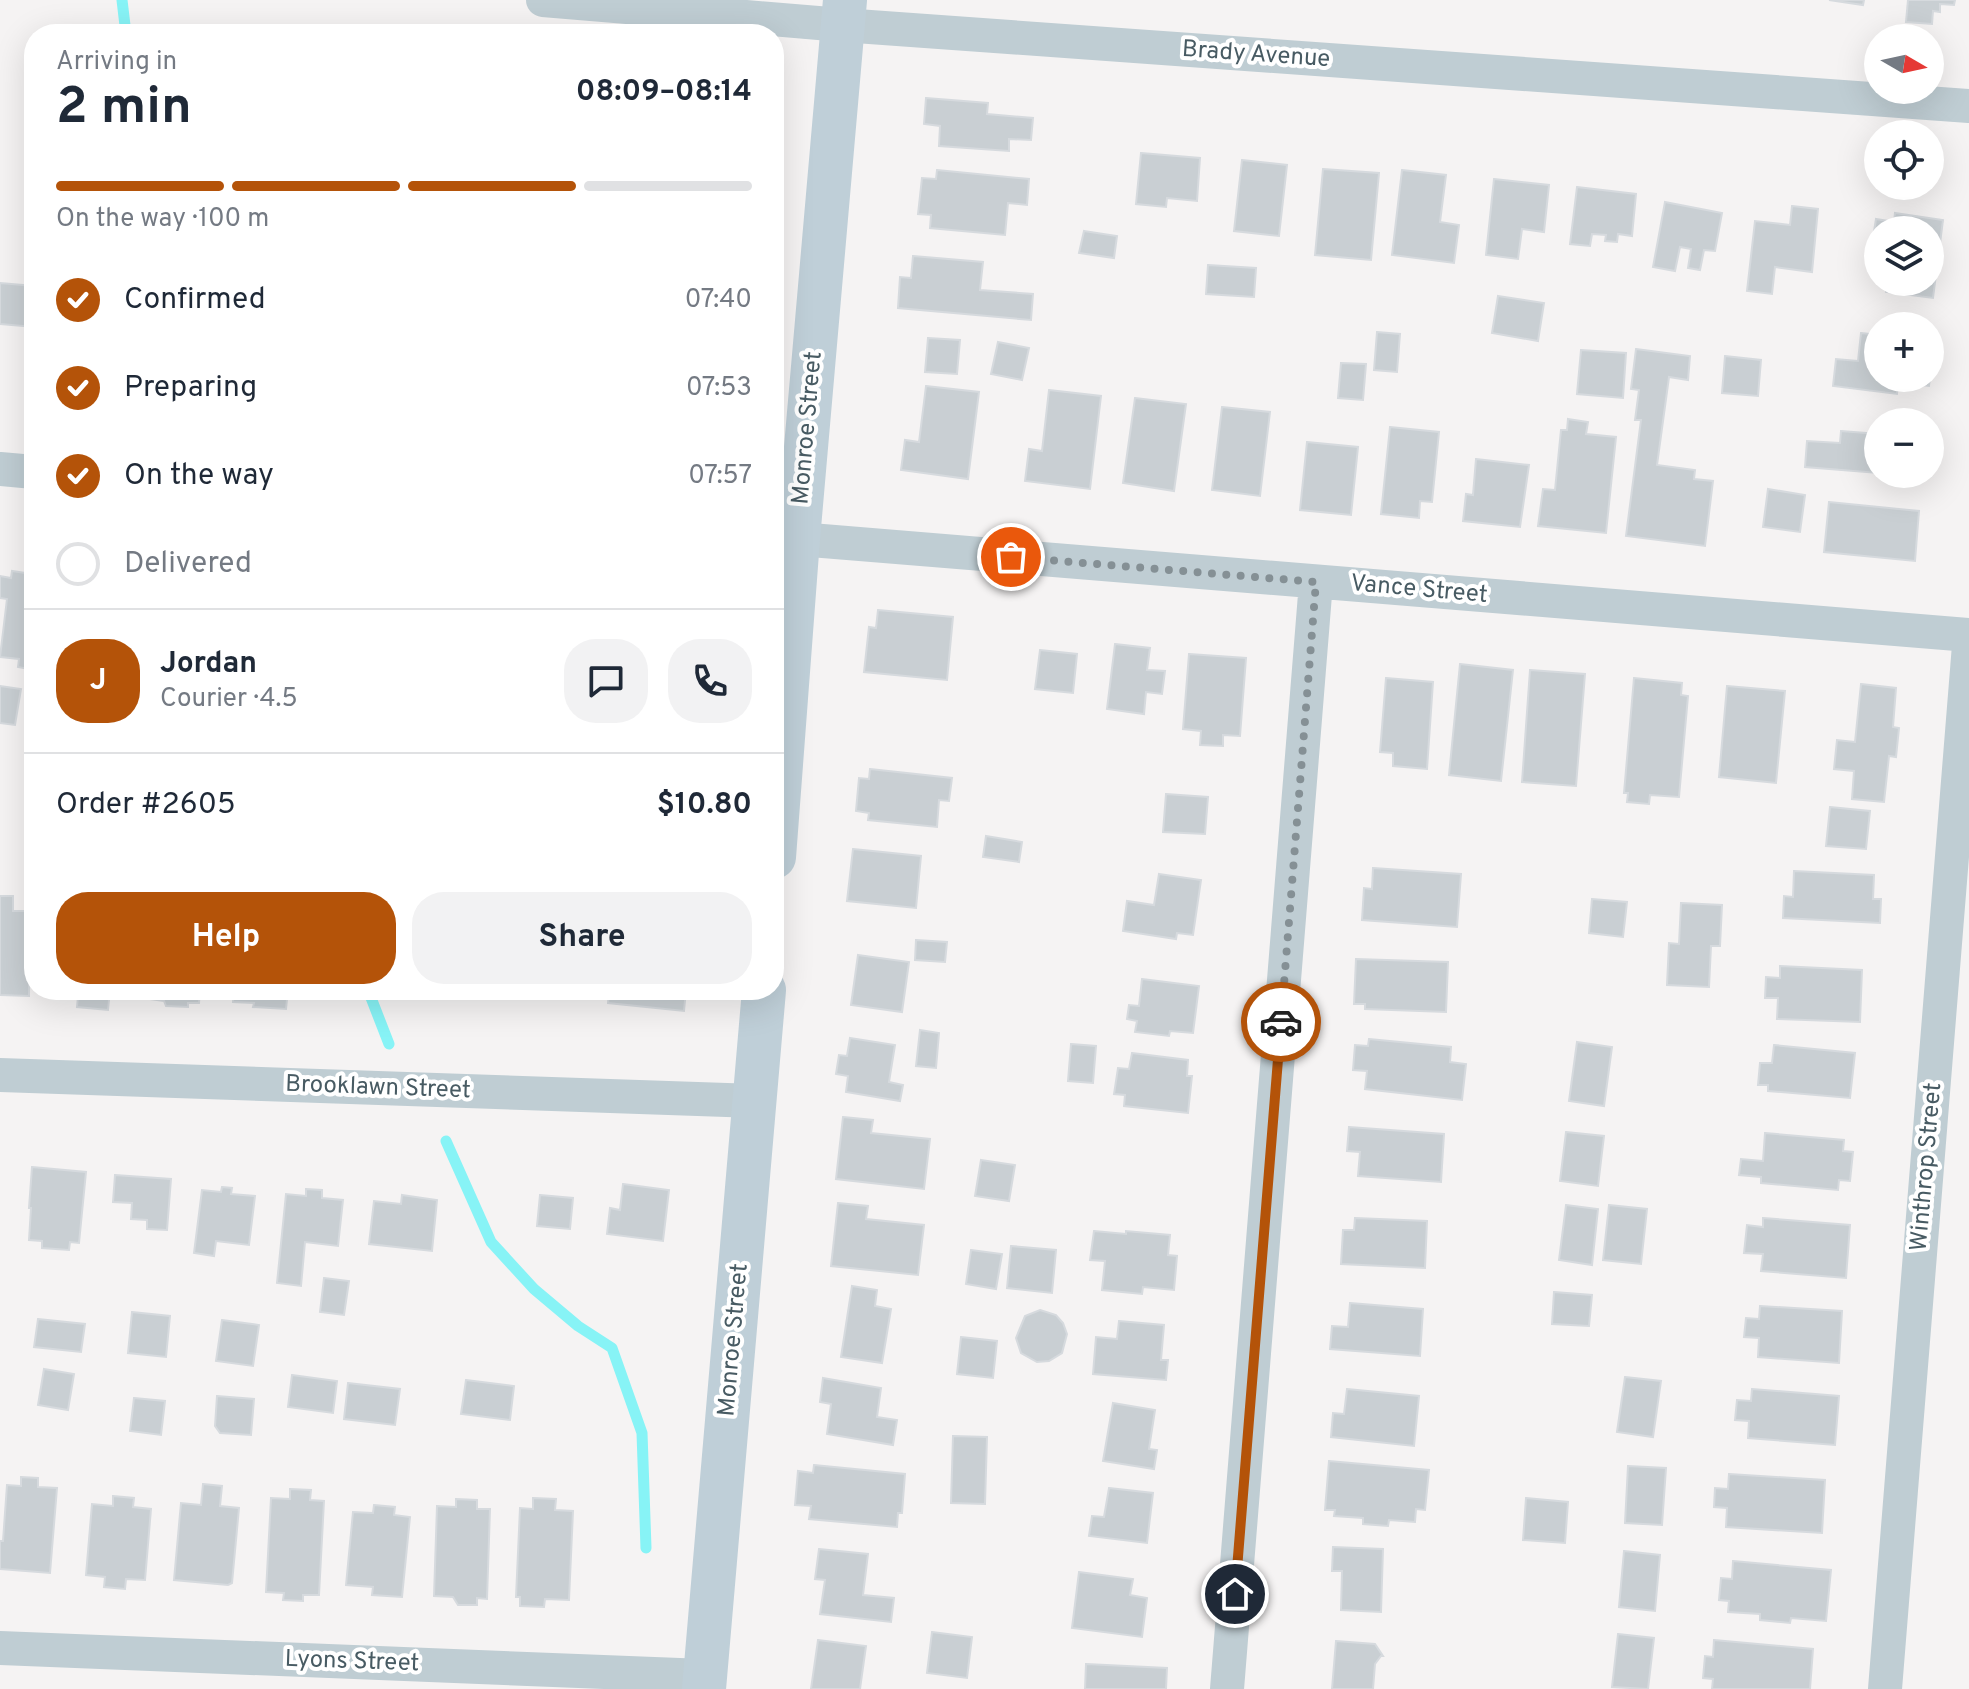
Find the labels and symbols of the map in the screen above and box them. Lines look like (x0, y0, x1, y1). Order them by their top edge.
north arrow (1864, 24, 1944, 104)
street label: Brady Avenue (1181, 35, 1331, 75)
street label: Monroe Street (786, 350, 830, 506)
pin (977, 523, 1045, 591)
street label: Vance Street (1349, 569, 1489, 611)
courier (1241, 982, 1321, 1062)
street label: Brooklawn Street (285, 1070, 471, 1106)
street label: Winthrop Street (1905, 1081, 1949, 1253)
street label: Monroe Street (712, 1262, 756, 1418)
pin (1201, 1560, 1269, 1628)
street label: Lyons Street (284, 1645, 420, 1679)

